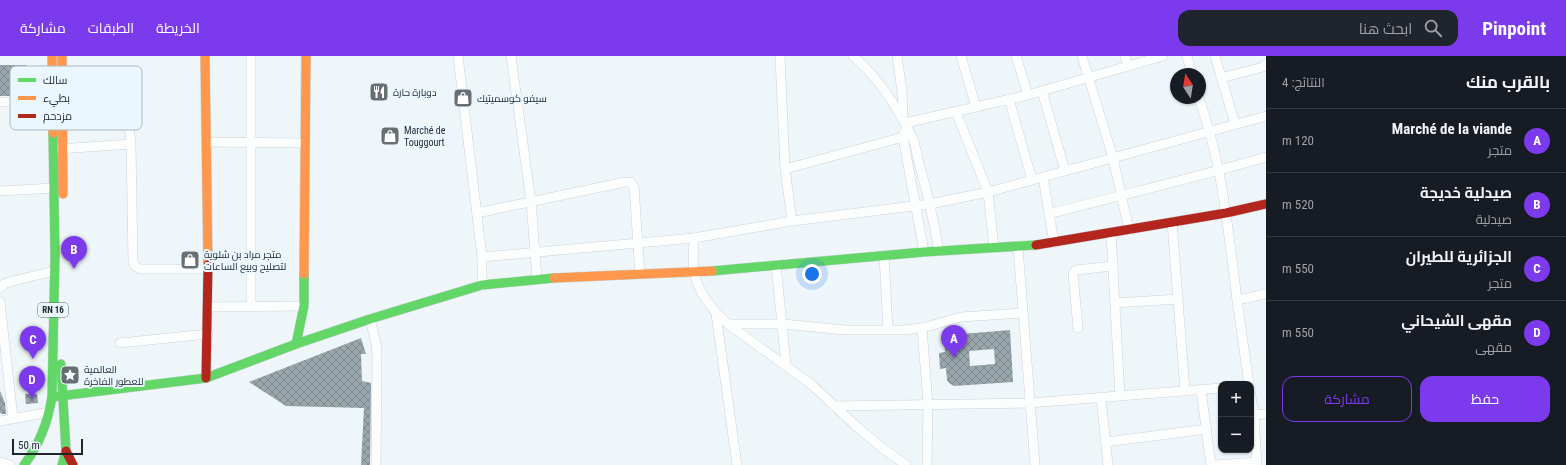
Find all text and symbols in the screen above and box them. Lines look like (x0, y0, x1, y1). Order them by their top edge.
search box (1178, 10, 1458, 46)
icon: search (1422, 17, 1444, 39)
text: Pinpoint (1482, 17, 1546, 40)
text: مشاركة (20, 20, 66, 36)
text: الطبقات (88, 20, 134, 36)
text: الخريطة (156, 20, 200, 36)
text: ابحث هنا (1359, 20, 1412, 38)
legend (10, 66, 142, 130)
north arrow (1170, 68, 1206, 104)
text: بالقرب منك (1466, 72, 1550, 92)
text: سالك (43, 74, 67, 87)
text: النتائج: 4 (1282, 75, 1325, 90)
restaurant icon: دوبارة حارة (368, 81, 390, 103)
place label: دوبارة حارة (393, 87, 437, 98)
shop icon: سيفو كوسميتيك (452, 87, 474, 109)
text: بطيء (43, 92, 70, 107)
place label: سيفو كوسميتيك (477, 93, 547, 104)
text: مزدحم (43, 110, 72, 124)
text: Marché de la viande (1392, 120, 1512, 138)
shop icon: Marché de Touggourt (379, 125, 401, 147)
place label: Marché de Touggourt (404, 125, 446, 148)
text: 120 m (1282, 133, 1314, 148)
text: A (1533, 133, 1541, 148)
text: متجر (1488, 143, 1512, 158)
text: صيدلية خديجة (1420, 184, 1512, 202)
text: 520 m (1282, 197, 1314, 212)
text: B (1533, 197, 1541, 212)
text: صيدلية (1476, 212, 1512, 227)
pin: B (61, 236, 87, 269)
text: الجزائرية للطيران (1406, 248, 1512, 266)
shop icon: متجر مراد بن شلوية لتصليح وبيع الساعات (179, 249, 201, 271)
place label: متجر مراد بن شلوية لتصليح وبيع الساعات (204, 249, 286, 273)
text: 550 m (1282, 261, 1314, 276)
text: C (1533, 261, 1541, 276)
your location (802, 264, 822, 284)
text: متجر (1488, 276, 1512, 291)
road number: RN 16 (38, 303, 68, 317)
text: مقهى الشيحاني (1401, 312, 1512, 330)
pin: A (941, 325, 967, 358)
text: 550 m (1282, 325, 1314, 340)
text: D (1533, 325, 1541, 340)
pin: C (20, 326, 46, 359)
text: مقهى (1475, 340, 1512, 355)
place icon: العالمية للعطور الفاخرة (59, 364, 81, 386)
place label: العالمية للعطور الفاخرة (84, 364, 144, 387)
pin: D (19, 366, 45, 399)
button: مشاركة (1282, 376, 1412, 422)
button: حفظ (1420, 376, 1550, 422)
map controls (1218, 381, 1254, 453)
button: + (1218, 381, 1254, 417)
button: − (1218, 417, 1254, 453)
scale bar (12, 437, 83, 456)
text: 50 m (18, 439, 40, 452)

